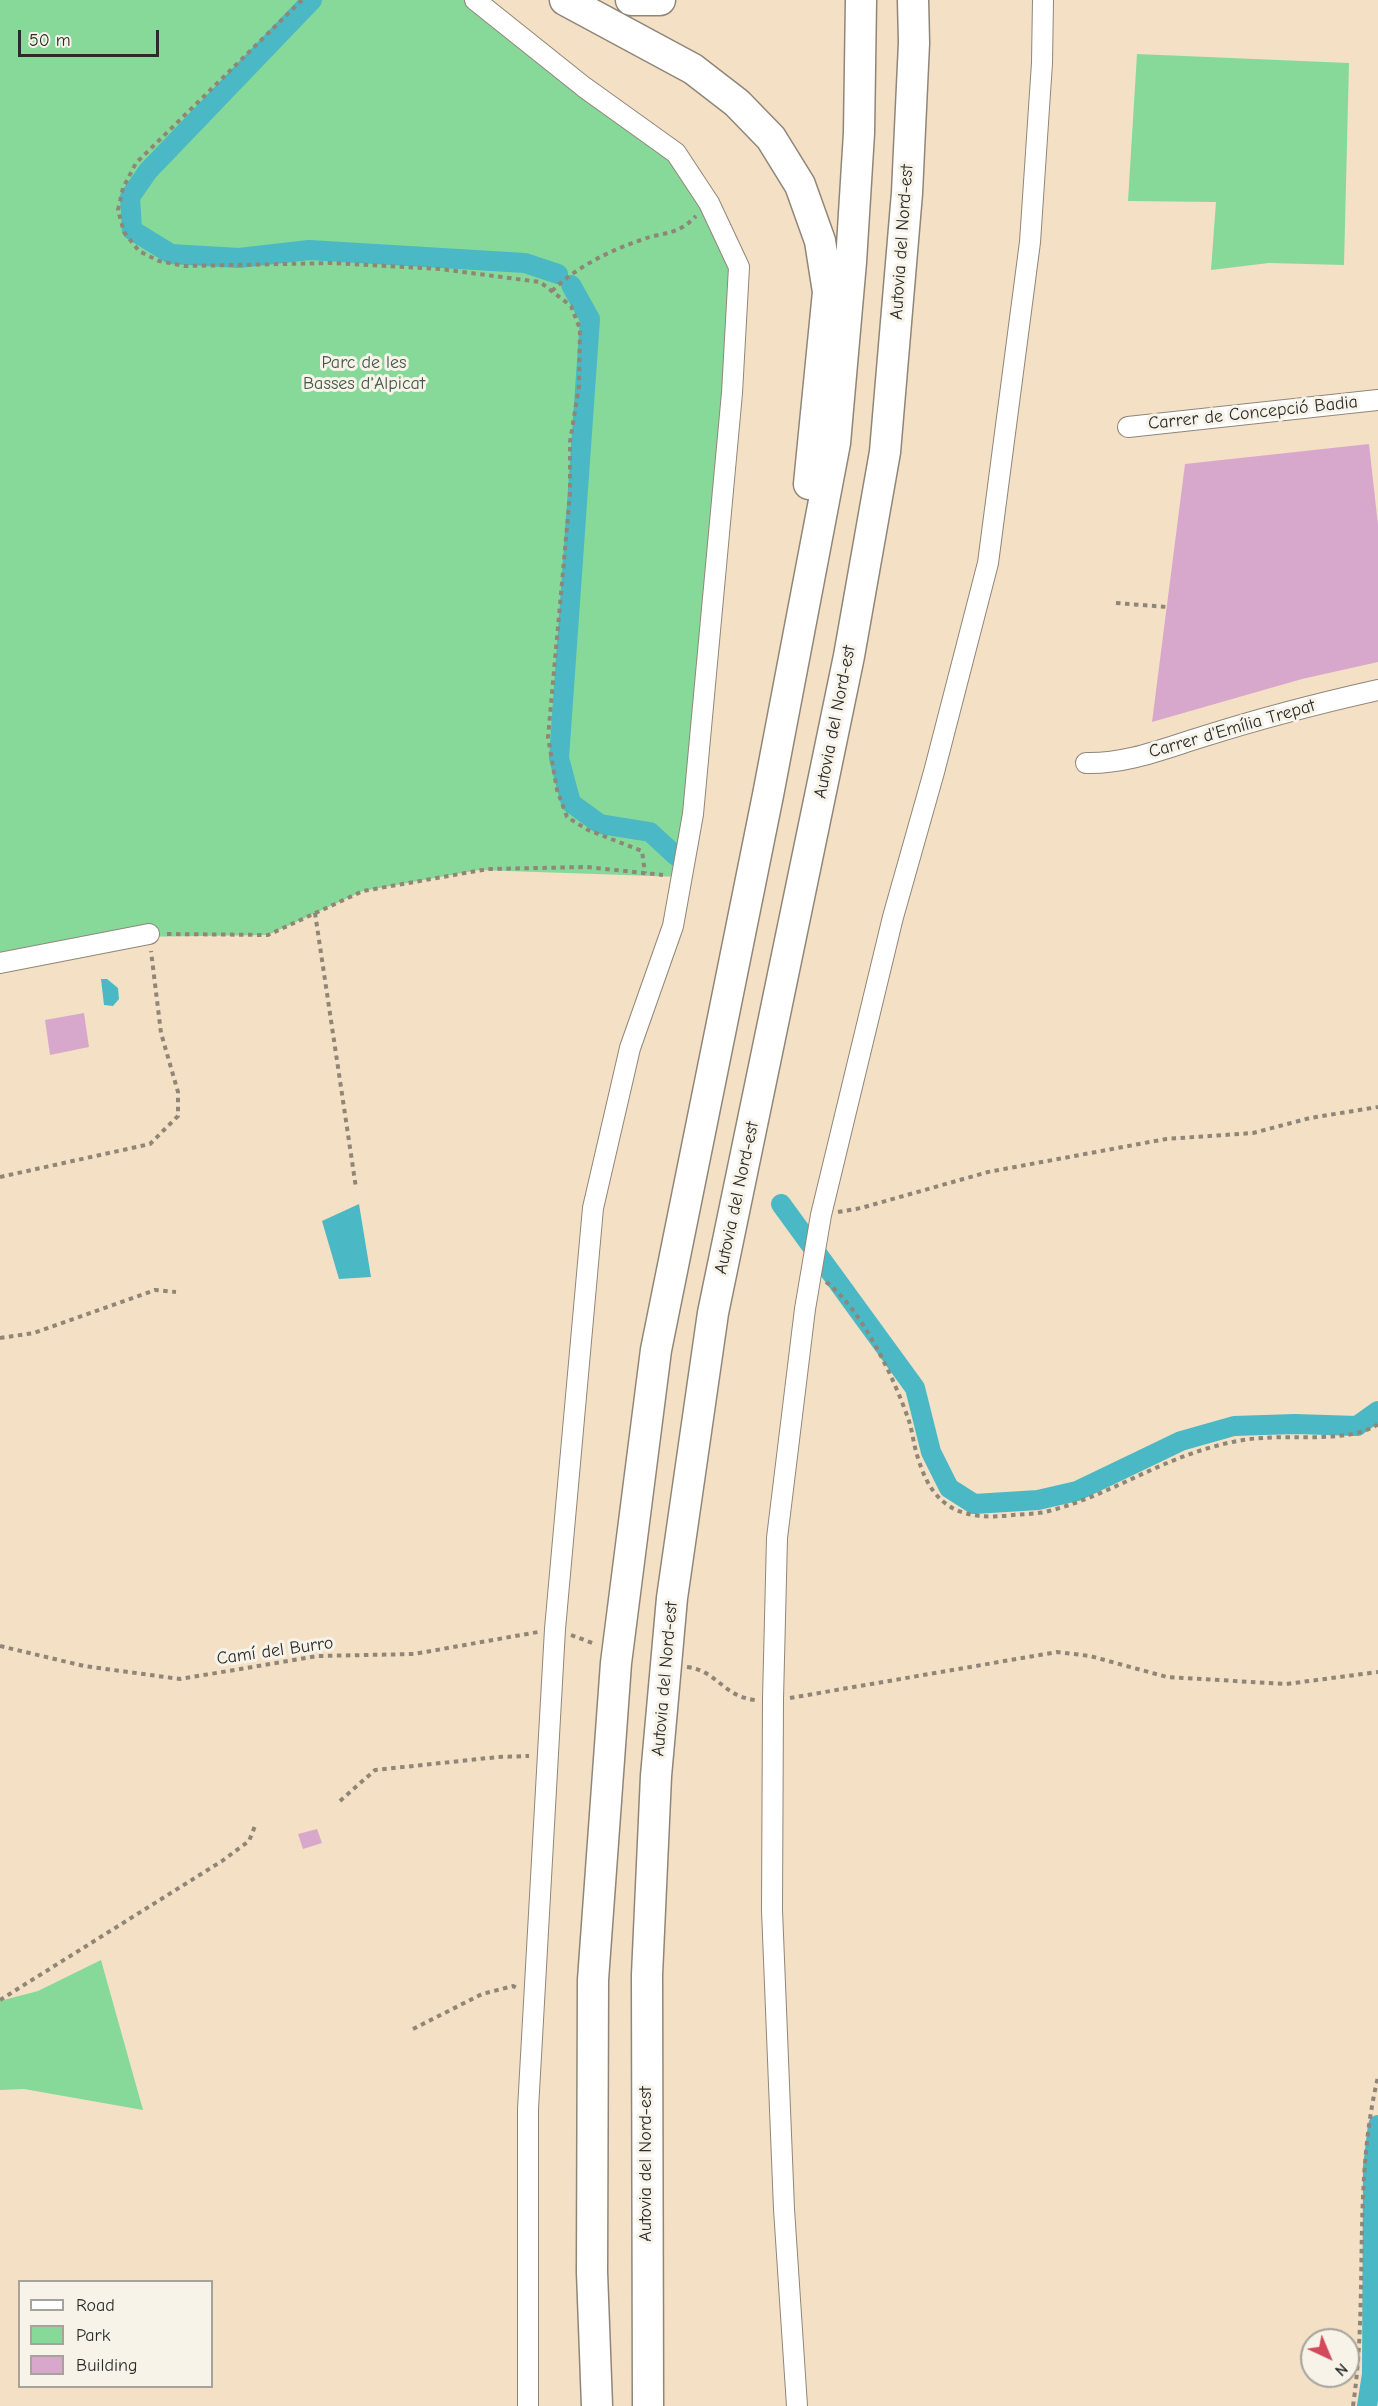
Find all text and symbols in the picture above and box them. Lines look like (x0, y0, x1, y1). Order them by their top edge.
scale bar (21, 18, 162, 56)
text: 50 m (29, 30, 71, 51)
street label: Autovia del Nord-est (886, 164, 918, 320)
park label: Parc de les Basses d'Alpicat (303, 352, 425, 394)
street label: Carrer de Concepció Badia (1147, 391, 1359, 435)
street label: Autovia del Nord-est (810, 644, 860, 800)
street label: Carrer d'Emília Trepat (1146, 695, 1318, 763)
street label: Autovia del Nord-est (710, 1120, 764, 1276)
street label: Autovia del Nord-est (647, 1601, 683, 1757)
street label: Camí del Burro (215, 1632, 335, 1670)
street label: Autovia del Nord-est (635, 2086, 657, 2242)
legend (18, 2280, 213, 2388)
text: Road (76, 2295, 115, 2316)
text: Park (76, 2325, 110, 2346)
north arrow (1300, 2328, 1360, 2388)
text: Building (76, 2355, 138, 2376)
text: N (1331, 2359, 1351, 2380)

